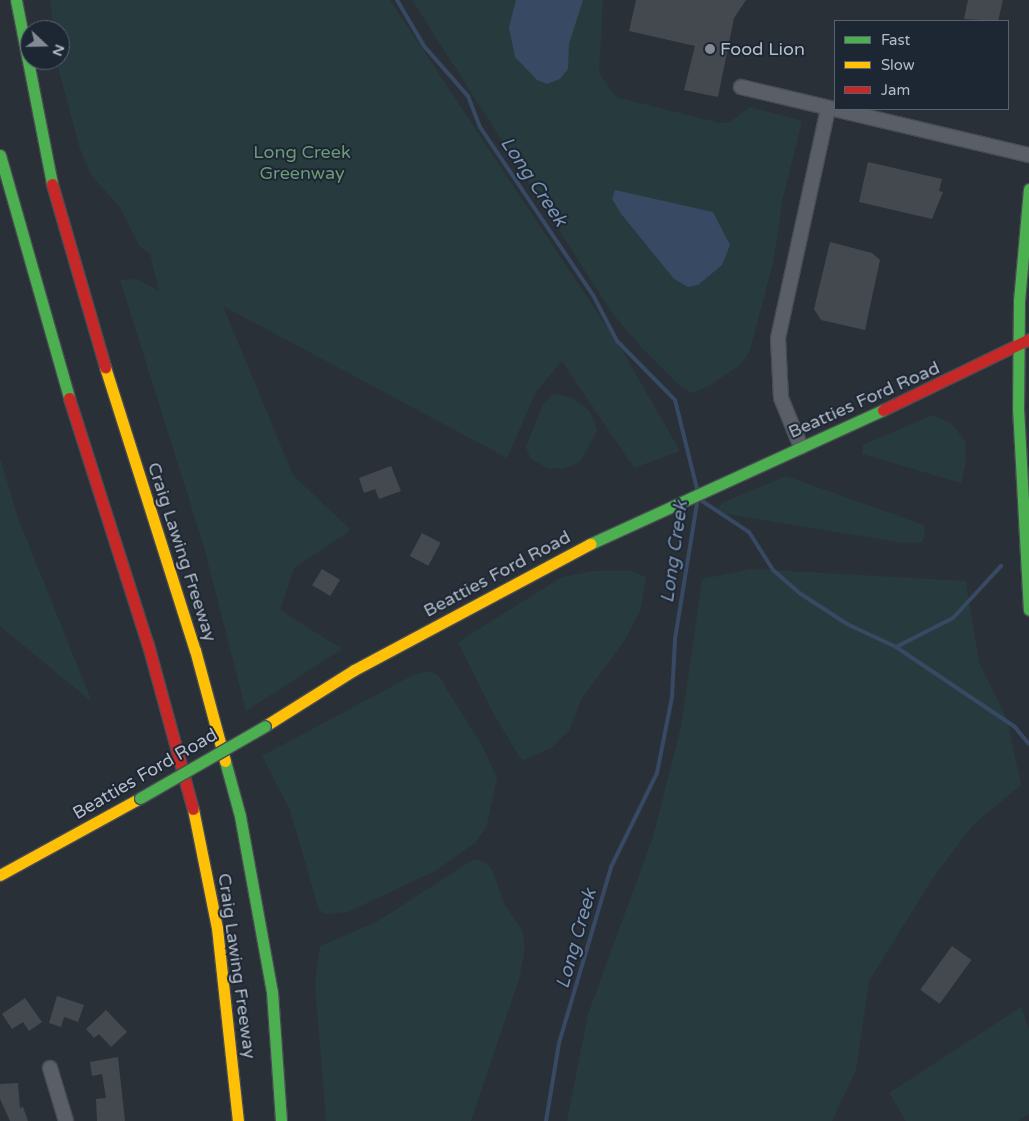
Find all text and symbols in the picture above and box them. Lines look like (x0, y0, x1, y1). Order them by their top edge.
north arrow (20, 20, 70, 70)
legend (834, 20, 1009, 110)
text: Fast (881, 31, 910, 49)
place label: Food Lion (720, 38, 805, 60)
text: N (49, 42, 68, 58)
marker: Food Lion (704, 43, 716, 55)
text: Slow (881, 56, 915, 74)
text: Jam (881, 81, 910, 99)
water label: Long Creek (495, 133, 571, 231)
park label: Long Creek Greenway (253, 142, 351, 184)
street label: Beatties Ford Road (785, 357, 943, 443)
street label: Craig Lawing Freeway (143, 460, 221, 644)
water label: Long Creek (657, 499, 693, 605)
street label: Beatties Ford Road (420, 526, 574, 622)
street label: Beatties Ford Road (69, 724, 221, 824)
street label: Craig Lawing Freeway (213, 872, 261, 1060)
water label: Long Creek (552, 886, 602, 992)

